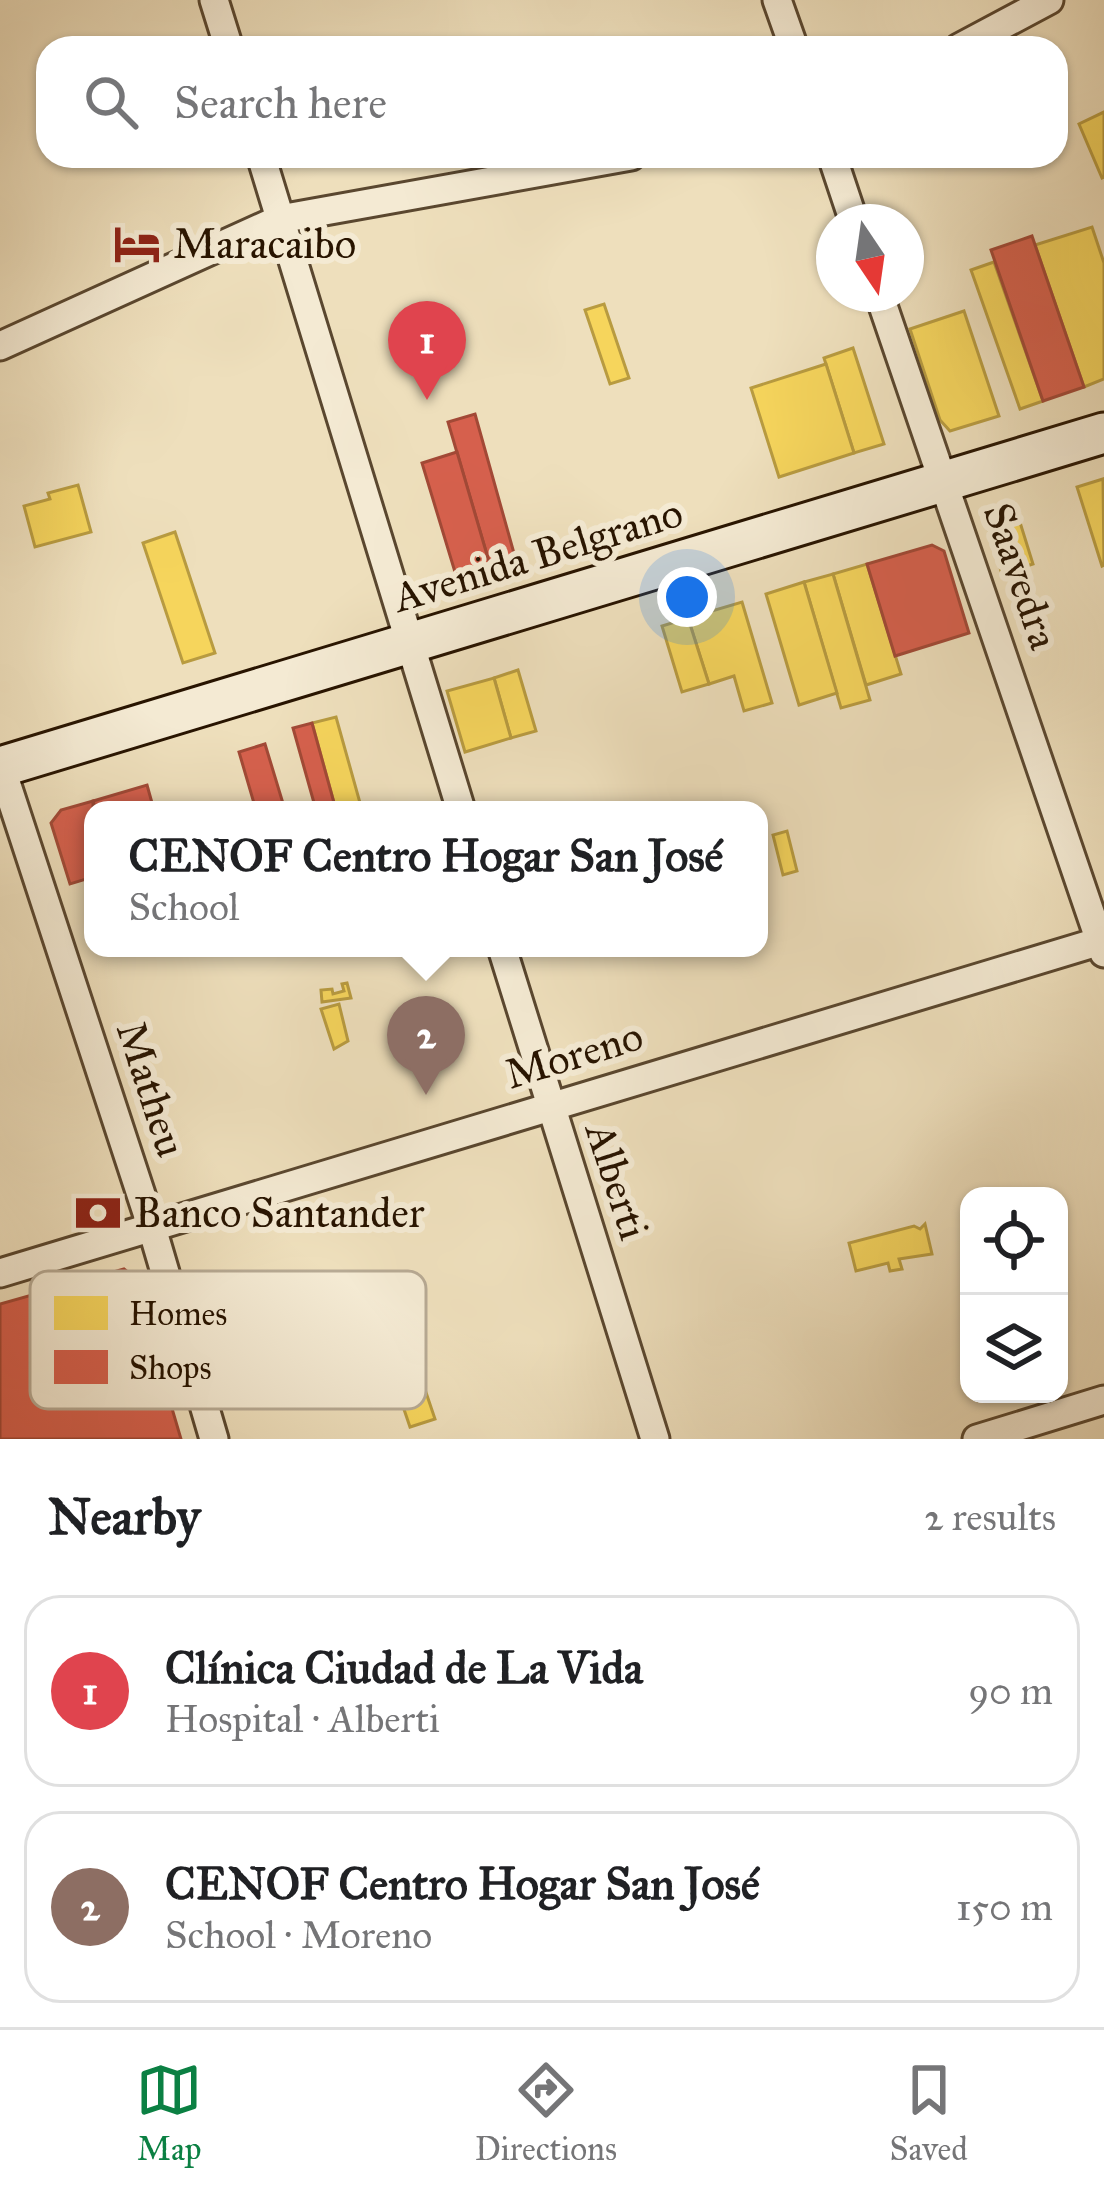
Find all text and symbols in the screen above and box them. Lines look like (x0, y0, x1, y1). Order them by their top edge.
search box (36, 36, 1068, 168)
icon: search (78, 69, 144, 135)
text: Search here (174, 75, 387, 130)
north arrow (816, 204, 924, 312)
place label: Maracaibo (173, 218, 356, 270)
hotel icon: Maracaibo (112, 219, 162, 269)
pin: 1 (388, 301, 466, 400)
street label: Avenida Belgrano (385, 486, 689, 624)
street label: Saavedra (972, 496, 1070, 656)
your location (657, 567, 717, 627)
popup (84, 801, 768, 957)
text: CENOF Centro Hogar San José (129, 828, 723, 883)
text: School (129, 883, 239, 931)
pin: 2 (387, 996, 465, 1095)
street label: Moreno (499, 1009, 649, 1101)
street label: Matheu (105, 1015, 197, 1163)
street label: Alberti (573, 1114, 660, 1246)
place label: Banco Santander (134, 1187, 425, 1239)
map controls (960, 1187, 1068, 1403)
button: locate (960, 1187, 1068, 1295)
bank icon: Banco Santander (73, 1188, 123, 1238)
legend (30, 1271, 426, 1409)
text: Homes (129, 1294, 227, 1334)
button: layers (960, 1295, 1068, 1403)
text: Shops (129, 1348, 212, 1388)
text: Nearby (48, 1486, 200, 1548)
text: 2 results (924, 1493, 1056, 1541)
text: Clínica Ciudad de La Vida (165, 1640, 643, 1695)
text: 1 (82, 1667, 98, 1715)
text: 90 m (968, 1667, 1053, 1715)
text: Hospital · Alberti (165, 1695, 440, 1743)
text: CENOF Centro Hogar San José (165, 1856, 760, 1911)
text: 2 (80, 1883, 100, 1931)
text: 150 m (956, 1883, 1053, 1931)
text: School · Moreno (165, 1911, 432, 1959)
tab: Map (136, 2057, 202, 2169)
tab: Directions (475, 2057, 617, 2169)
tab: Saved (889, 2057, 968, 2169)

